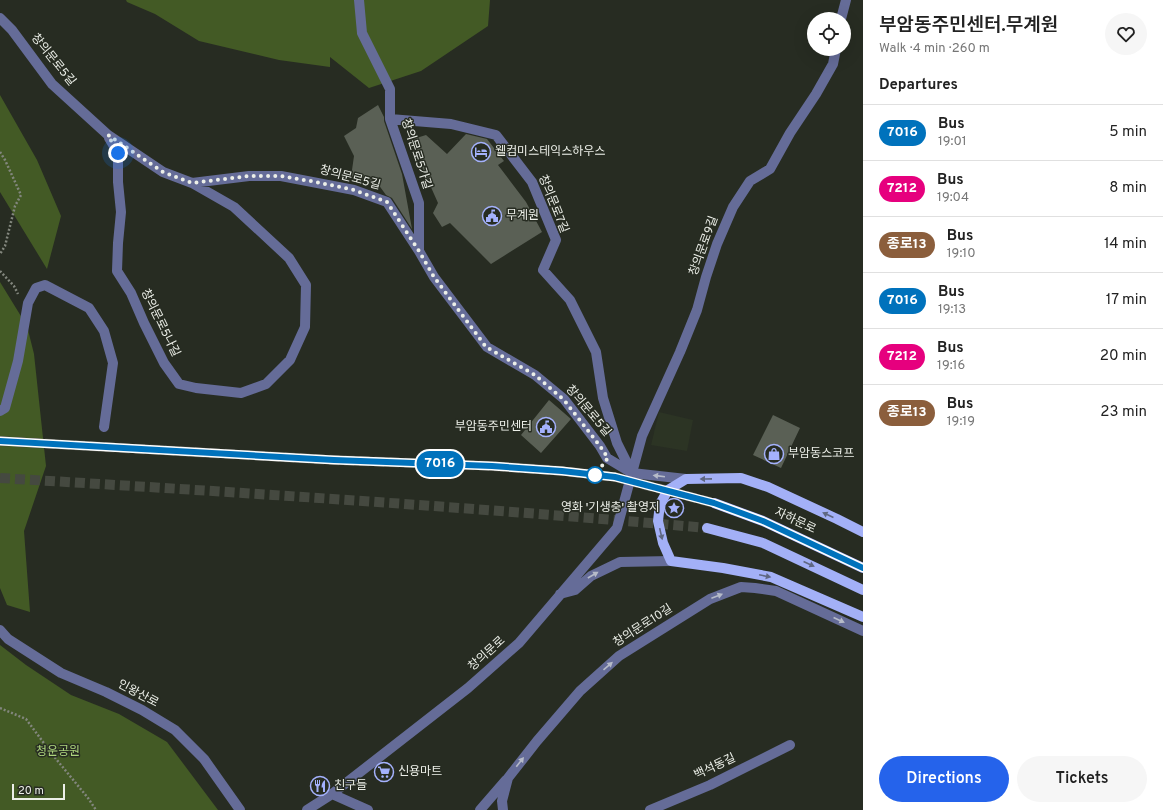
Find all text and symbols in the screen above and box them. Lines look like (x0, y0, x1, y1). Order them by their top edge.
map controls (807, 12, 851, 56)
button: locate (807, 12, 851, 56)
button: heart (1105, 13, 1147, 55)
text: 부암동주민센터.무계원 (879, 14, 1058, 38)
street label: 창의문로5길 (27, 31, 79, 89)
text: Walk · 4 min · 260 m (879, 41, 990, 57)
text: Departures (879, 76, 958, 95)
text: Bus (938, 115, 965, 134)
street label: 창의문로5가길 (397, 116, 435, 192)
text: 5 min (1109, 123, 1147, 142)
text: 7016 (887, 124, 918, 141)
text: 19:01 (938, 134, 967, 150)
hotel icon: 웰컴미스테익스하우스 (470, 141, 492, 163)
your location (108, 143, 128, 163)
place label: 웰컴미스테익스하우스 (495, 144, 605, 160)
street label: 창의문로5길 (318, 162, 382, 194)
text: Bus (937, 171, 964, 190)
street label: 창의문로7길 (534, 173, 572, 235)
text: 8 min (1109, 179, 1147, 198)
text: 7212 (887, 180, 917, 197)
text: 19:04 (937, 190, 969, 206)
public building icon: 무계원 (481, 205, 503, 227)
place label: 무계원 (506, 208, 539, 224)
street label: 창의문로9길 (686, 214, 722, 278)
text: Bus (947, 227, 973, 246)
text: 14 min (1104, 235, 1147, 254)
text: 종로13 (887, 236, 927, 253)
text: 19:10 (947, 246, 976, 262)
text: Bus (938, 283, 965, 302)
street label: 창의문로5나길 (137, 286, 183, 360)
text: 17 min (1106, 291, 1147, 310)
text: 7016 (887, 292, 918, 309)
text: 19:13 (938, 302, 966, 318)
text: Bus (937, 339, 964, 358)
text: 20 min (1100, 347, 1147, 366)
text: 7212 (887, 348, 917, 365)
text: 19:16 (937, 358, 965, 374)
street label: 창의문로5길 (562, 382, 614, 440)
text: Bus (947, 395, 973, 414)
text: 23 min (1100, 403, 1147, 422)
text: 종로13 (887, 404, 927, 421)
text: 19:19 (947, 414, 975, 430)
public building icon: 부암동주민센터 (535, 416, 557, 438)
place label: 부암동주민센터 (455, 419, 532, 435)
shop icon: 부암동스코프 (763, 443, 785, 465)
place label: 부암동스코프 (788, 446, 854, 462)
line badge: 7016 (412, 451, 468, 477)
text: 7016 (425, 455, 455, 472)
unlabelled marker (586, 466, 604, 484)
one-way arrow (653, 473, 665, 479)
one-way arrow (699, 476, 712, 482)
place icon: 영화 '기생충' 촬영지 (663, 497, 685, 519)
place label: 영화 '기생충' 촬영지 (561, 500, 660, 516)
street label: 자하문로 (772, 504, 818, 538)
one-way arrow (822, 512, 834, 518)
one-way arrow (658, 527, 664, 540)
one-way arrow (803, 561, 814, 567)
one-way arrow (587, 572, 599, 579)
one-way arrow (759, 573, 771, 579)
one-way arrow (711, 593, 723, 599)
street label: 창의문로10길 (610, 601, 676, 651)
one-way arrow (833, 617, 844, 623)
street label: 창의문로 (465, 633, 509, 675)
one-way arrow (602, 662, 613, 671)
street label: 인왕산로 (115, 677, 161, 711)
park label: 청운공원 (36, 744, 80, 760)
street label: 백석동길 (692, 750, 738, 784)
button: Directions (879, 756, 1009, 802)
button: Tickets (1017, 756, 1147, 802)
one-way arrow (516, 757, 525, 768)
supermarket icon: 신용마트 (373, 761, 395, 783)
place label: 신용마트 (398, 764, 442, 780)
restaurant icon: 친구들 (309, 775, 331, 797)
place label: 친구들 (334, 778, 367, 794)
scale bar (12, 782, 65, 801)
text: 20 m (18, 784, 44, 798)

